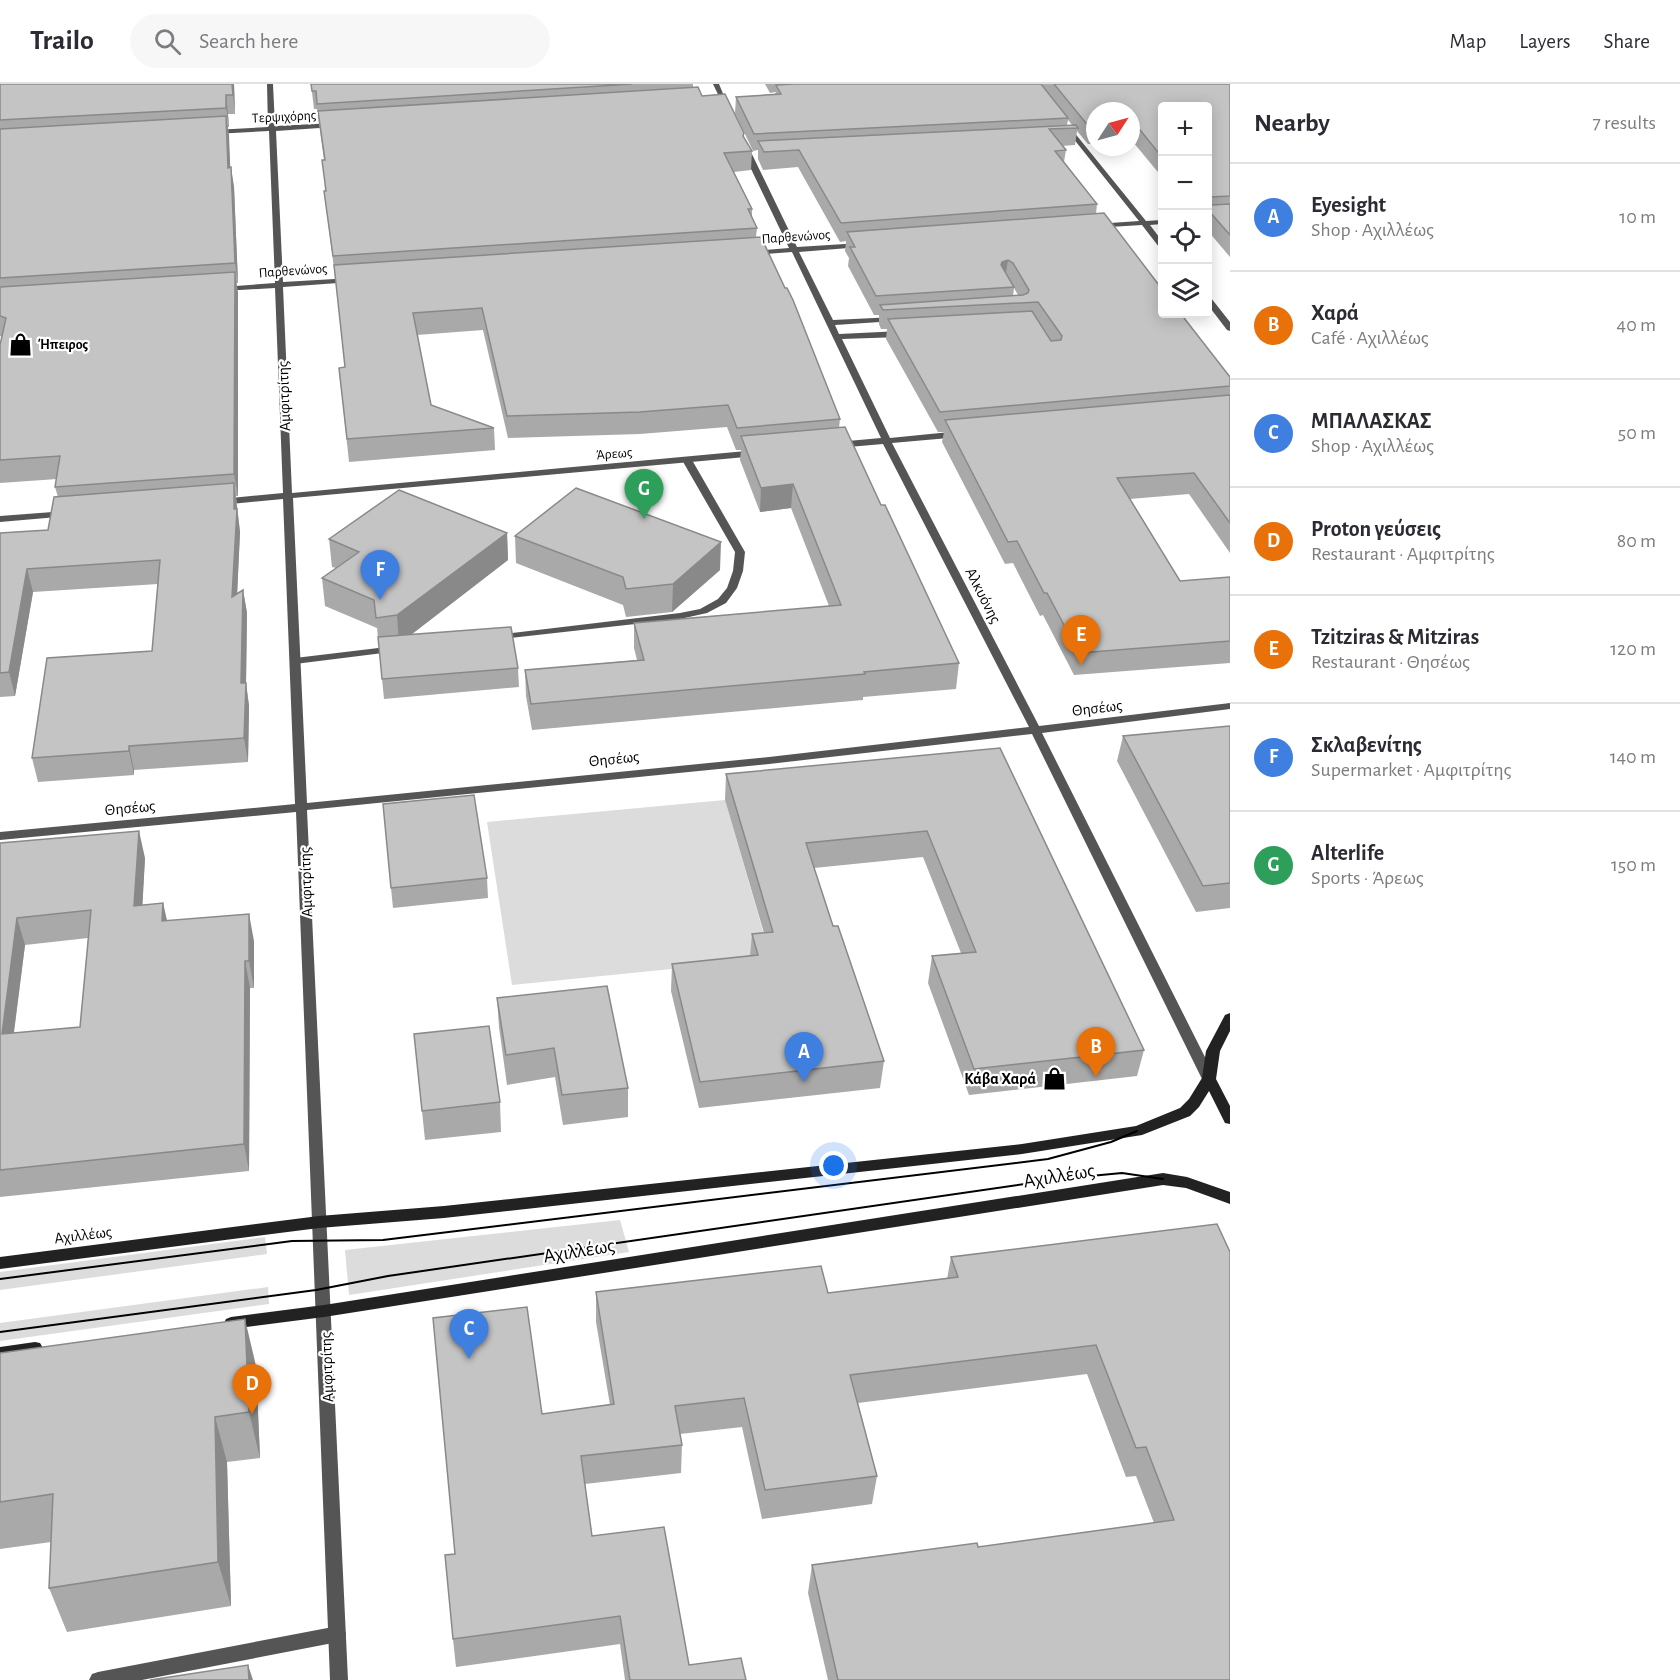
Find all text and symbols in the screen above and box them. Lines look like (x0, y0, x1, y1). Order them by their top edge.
search box (130, 14, 550, 68)
icon: search (151, 25, 184, 58)
text: Trailo (30, 27, 94, 55)
text: Search here (199, 30, 298, 52)
text: Map (1450, 31, 1486, 52)
text: Layers (1519, 31, 1570, 52)
text: Share (1603, 31, 1650, 52)
north arrow (1086, 102, 1140, 156)
map controls (1158, 102, 1212, 318)
button: + (1158, 102, 1212, 156)
street label: Τερψιχόρης (252, 108, 317, 126)
text: Nearby (1254, 110, 1330, 136)
text: 7 results (1592, 113, 1656, 133)
button: − (1158, 156, 1212, 210)
text: Eyesight (1311, 194, 1386, 216)
text: A (1268, 207, 1280, 227)
text: 10 m (1619, 207, 1656, 227)
button: locate (1158, 210, 1212, 264)
text: Shop · Αχιλλέως (1311, 220, 1434, 240)
street label: Παρθενώνος (761, 228, 831, 246)
street label: Παρθενώνος (258, 262, 328, 280)
button: layers (1158, 264, 1212, 318)
text: Χαρά (1311, 302, 1359, 324)
text: B (1268, 315, 1279, 335)
text: 40 m (1617, 315, 1656, 335)
text: Café · Αχιλλέως (1311, 328, 1429, 348)
shop icon: Ήπειρος (7, 331, 33, 357)
place label: Ήπειρος (38, 338, 89, 352)
street label: Αμφιτρίτης (275, 361, 294, 431)
text: ΜΠΑΛΑΣΚΑΣ (1311, 410, 1432, 432)
text: C (1268, 423, 1279, 443)
text: 50 m (1618, 423, 1656, 443)
text: Shop · Αχιλλέως (1311, 436, 1434, 456)
street label: Άρεως (595, 445, 633, 463)
pin: G (624, 470, 664, 519)
text: Proton γεύσεις (1311, 518, 1441, 540)
text: D (1267, 531, 1280, 551)
text: 80 m (1617, 531, 1656, 551)
text: Restaurant · Αμφιτρίτης (1311, 544, 1495, 564)
pin: F (360, 550, 400, 600)
street label: Αλκυόνης (961, 565, 1004, 626)
pin: E (1062, 616, 1100, 665)
text: Tzitziras & Mitziras (1311, 626, 1479, 648)
text: E (1268, 639, 1279, 659)
text: 120 m (1610, 639, 1656, 659)
text: Restaurant · Θησέως (1311, 652, 1470, 672)
street label: Θησέως (1071, 697, 1123, 720)
text: Σκλαβενίτης (1311, 734, 1422, 756)
text: F (1269, 747, 1278, 767)
text: 140 m (1610, 747, 1656, 767)
street label: Θησέως (588, 748, 640, 771)
text: Supermarket · Αμφιτρίτης (1311, 760, 1511, 780)
street label: Θησέως (104, 798, 156, 819)
text: Alterlife (1311, 842, 1384, 864)
street label: Αμφιτρίτης (297, 847, 316, 917)
text: G (1268, 855, 1279, 875)
text: 150 m (1611, 855, 1656, 875)
text: Sports · Άρεως (1311, 868, 1424, 888)
pin: B (1076, 1028, 1116, 1077)
pin: A (784, 1032, 824, 1082)
shop icon: Κάβα Χαρά (1041, 1065, 1067, 1091)
place label: Κάβα Χαρά (964, 1071, 1036, 1087)
your location (819, 1151, 848, 1180)
street label: Αχιλλέως (1022, 1160, 1097, 1192)
street label: Αχιλλέως (53, 1224, 113, 1247)
street label: Αχιλλέως (542, 1235, 617, 1267)
pin: C (450, 1310, 488, 1359)
street label: Αμφιτρίτης (318, 1332, 337, 1402)
pin: D (232, 1364, 272, 1414)

